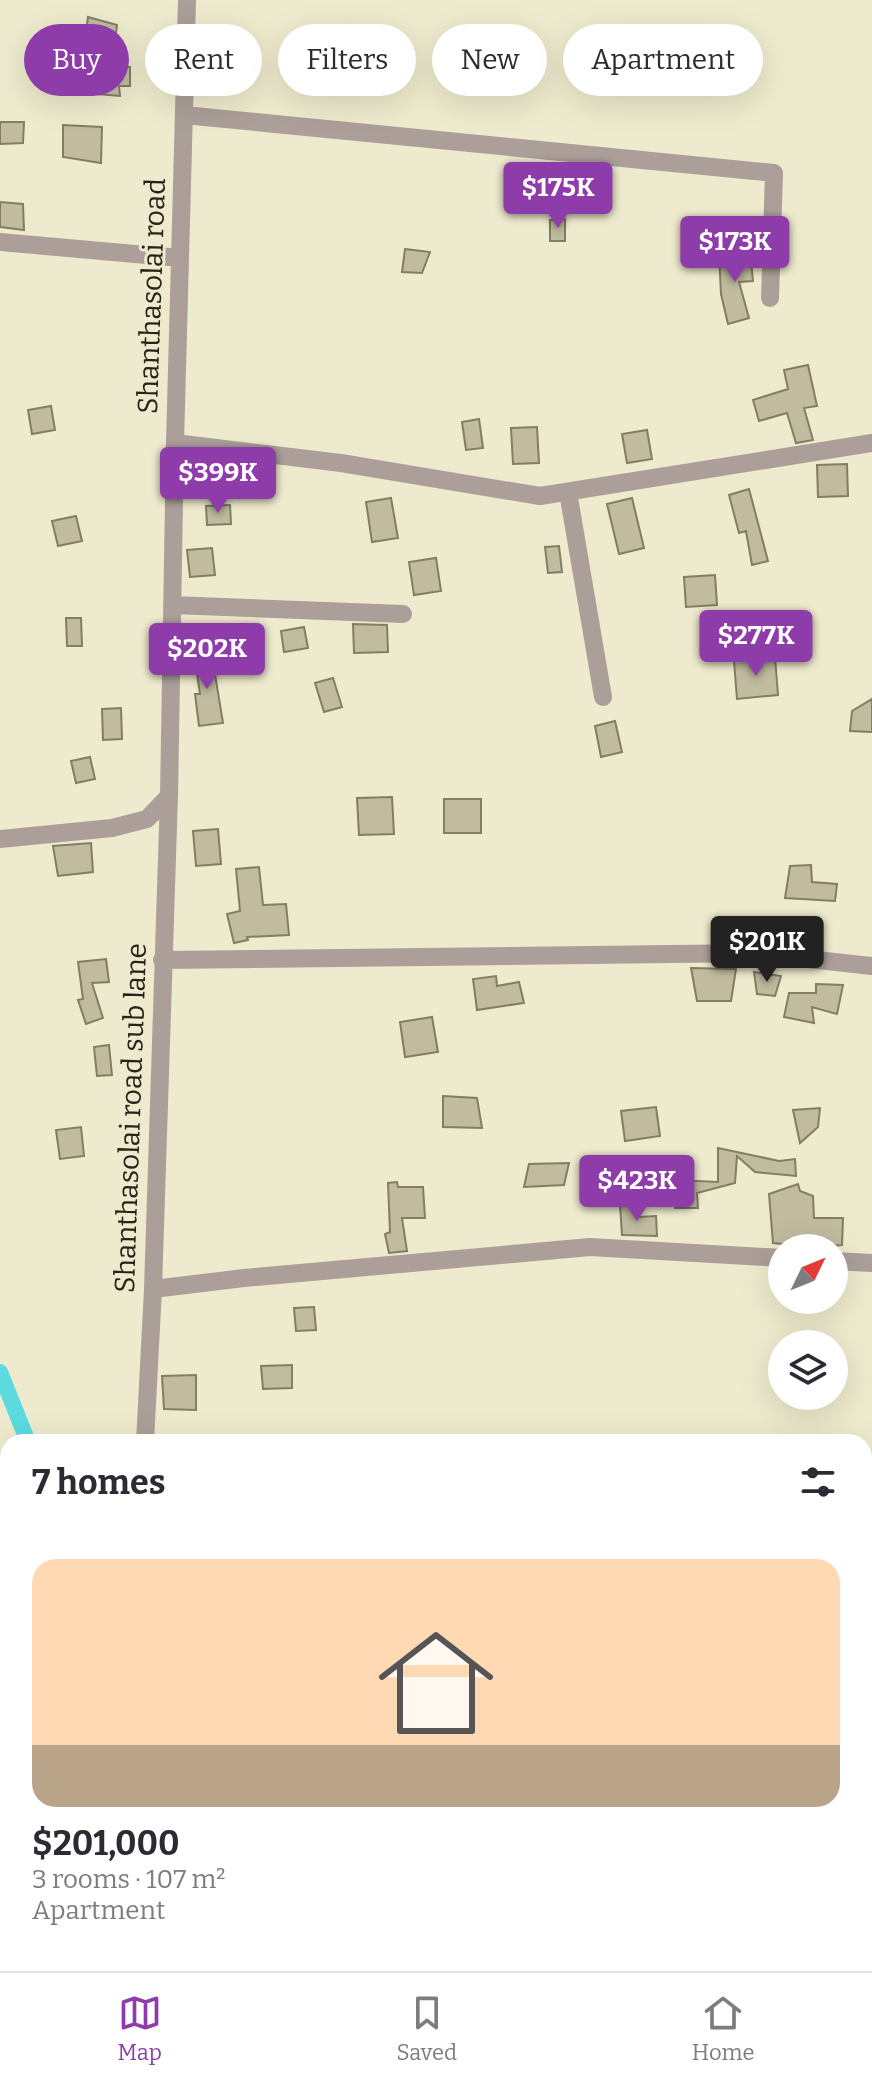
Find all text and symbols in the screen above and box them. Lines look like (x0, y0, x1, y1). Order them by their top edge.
chip: Buy (24, 24, 129, 96)
chip: Rent (145, 24, 262, 96)
chip: Filters (278, 24, 416, 96)
chip: New (432, 24, 547, 96)
chip: Apartment (563, 24, 763, 96)
pin: $175K (502, 162, 614, 230)
text: $175K (521, 172, 595, 203)
street label: Shanthasolai road (131, 177, 172, 415)
pin: $173K (679, 216, 791, 284)
text: $173K (698, 226, 772, 257)
pin: $399K (162, 447, 274, 515)
text: $399K (178, 457, 258, 488)
pin: $277K (700, 610, 812, 678)
text: $277K (717, 620, 795, 651)
pin: $202K (151, 623, 263, 691)
text: $202K (167, 633, 247, 664)
pin: $201K (711, 916, 823, 984)
text: $201K (729, 926, 805, 957)
street label: Shanthasolai road sub lane (108, 942, 153, 1294)
pin: $423K (581, 1155, 693, 1223)
text: $423K (597, 1165, 677, 1196)
north arrow (768, 1234, 848, 1314)
map controls (768, 1234, 848, 1410)
button: layers (768, 1330, 848, 1410)
icon: filters (796, 1460, 840, 1504)
text: 7 homes (32, 1462, 165, 1503)
icon: home (364, 1611, 508, 1755)
text: $201,000 (32, 1823, 180, 1864)
text: 3 rooms · 107 m² (32, 1864, 225, 1895)
text: Apartment (32, 1895, 165, 1926)
tab: Map (117, 1991, 162, 2066)
tab: Saved (397, 1991, 457, 2066)
tab: Home (692, 1991, 755, 2066)

